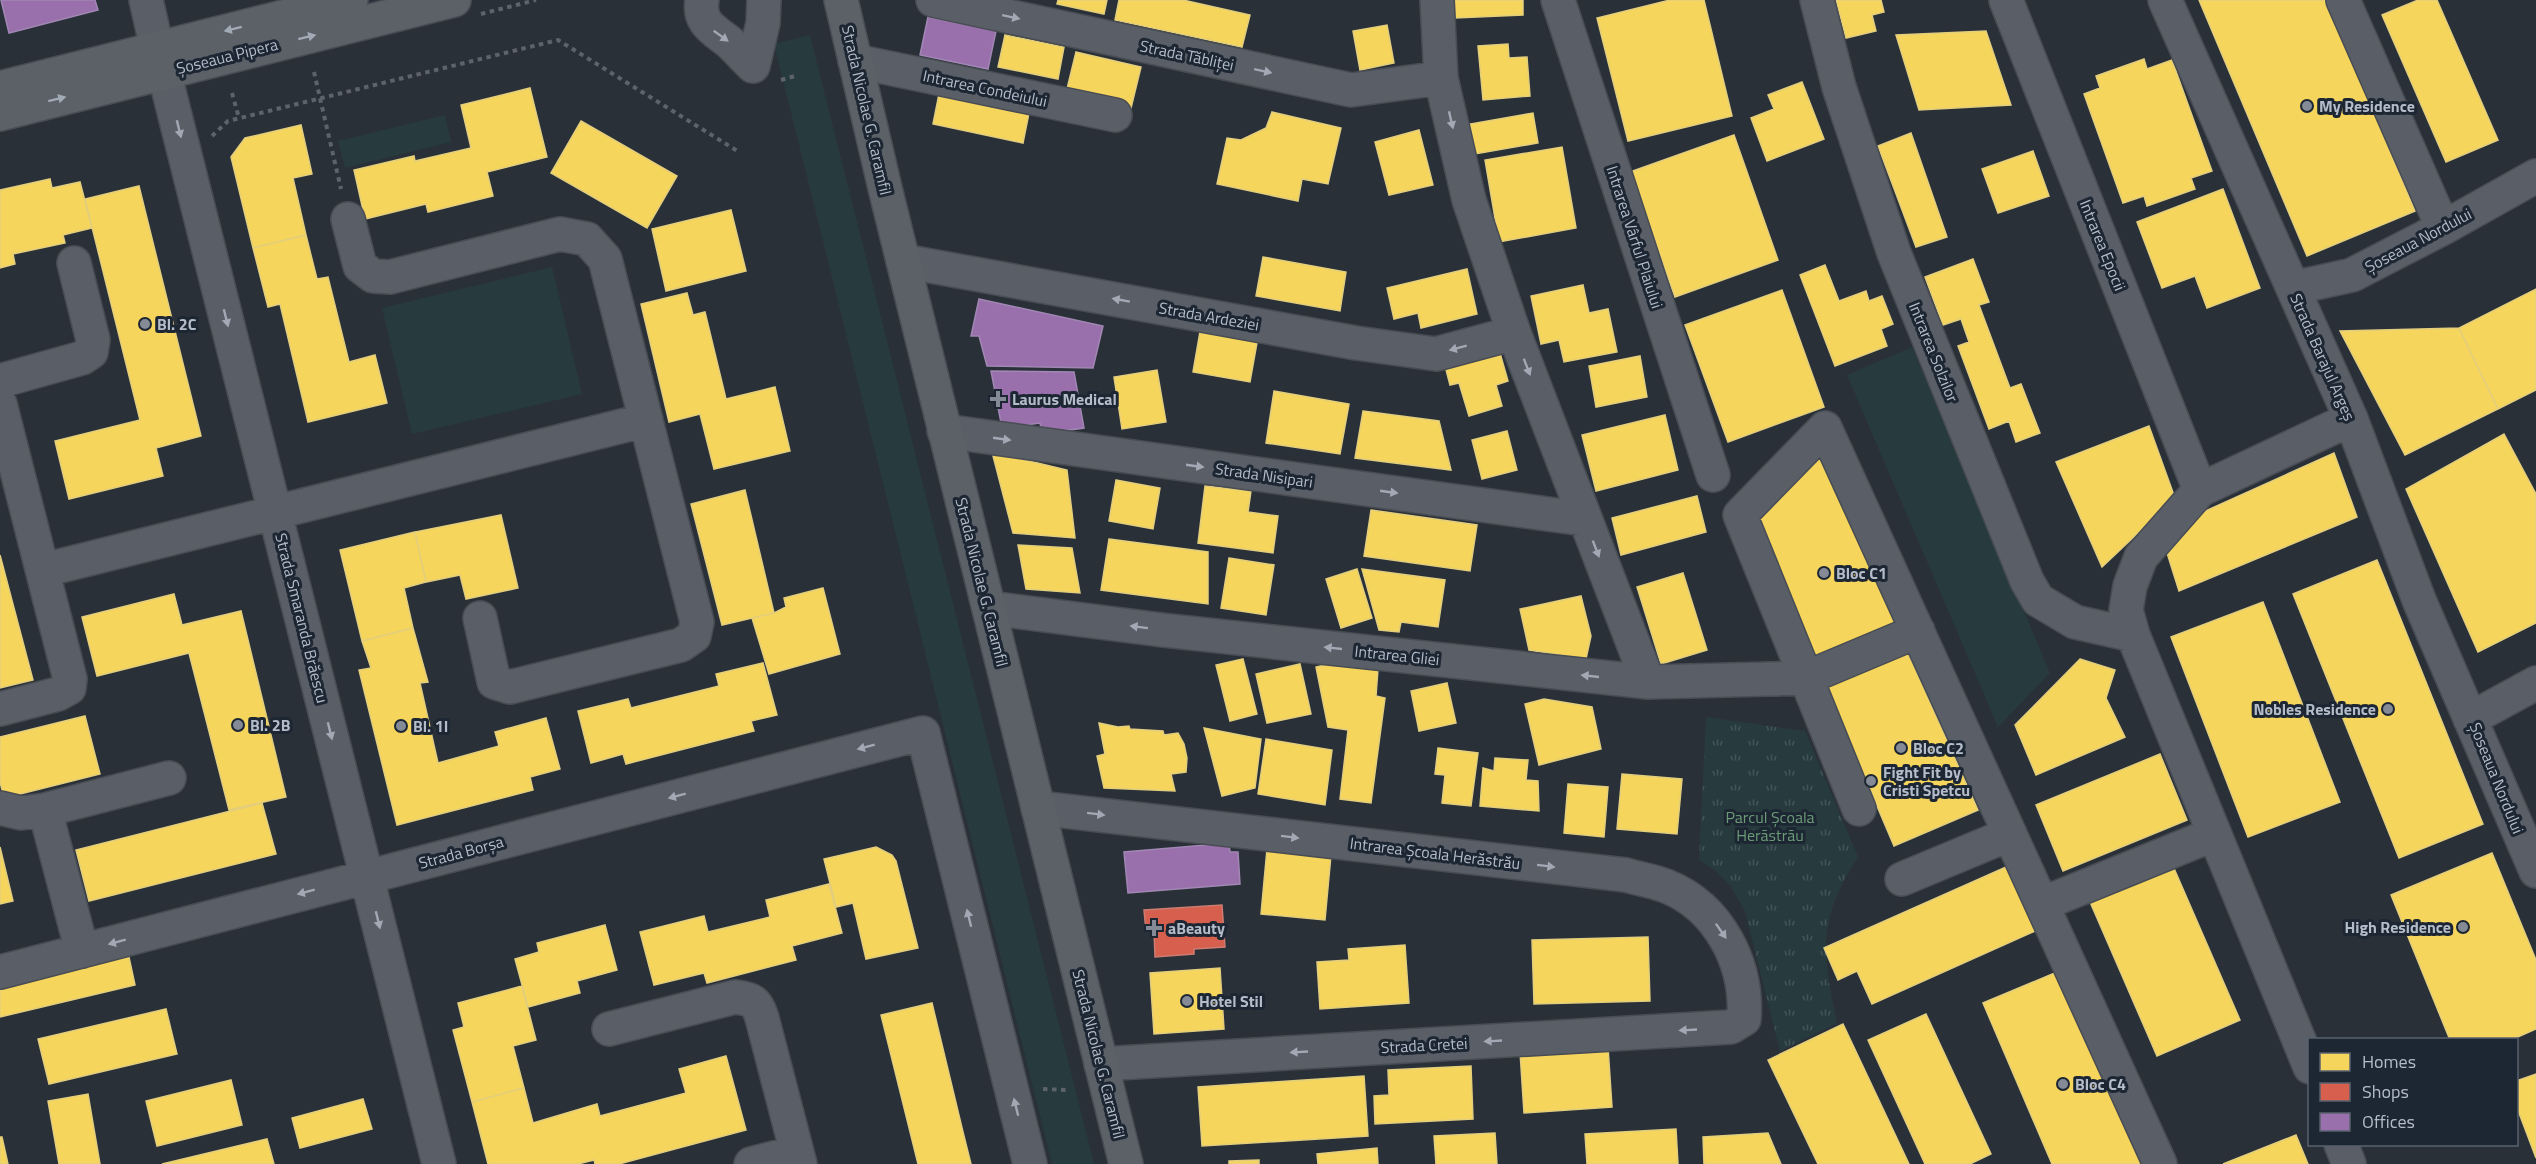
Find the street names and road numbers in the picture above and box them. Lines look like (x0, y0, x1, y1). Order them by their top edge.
street label: Strada Nicolae G. Caramfil (836, 23, 898, 197)
street label: Șoseaua Pipera (174, 32, 280, 80)
street label: Strada Tăbliței (1138, 33, 1236, 77)
street label: Intrarea Condeiului (921, 63, 1049, 113)
street label: Intrarea Vârful Plaiului (1601, 162, 1669, 312)
street label: Intrarea Epocii (2074, 196, 2132, 294)
street label: Șoseaua Nordului (2360, 202, 2476, 278)
street label: Strada Barajul Argeș (2284, 290, 2362, 424)
street label: Strada Ardeziei (1157, 295, 1261, 337)
street label: Intrarea Solzilor (1903, 298, 1965, 406)
street label: Strada Nisipari (1214, 456, 1314, 494)
street label: Strada Nicolae G. Caramfil (949, 495, 1015, 669)
street label: Strada Smaranda Brăescu (269, 531, 335, 705)
street label: Intrarea Gliei (1353, 639, 1441, 671)
street label: Șoseaua Nordului (2464, 719, 2530, 837)
street label: Strada Borșa (416, 829, 506, 875)
street label: Intrarea Școala Herăstrău (1348, 831, 1522, 875)
street label: Strada Nicolae G. Caramfil (1066, 967, 1132, 1141)
street label: Strada Cretei (1380, 1031, 1468, 1059)

